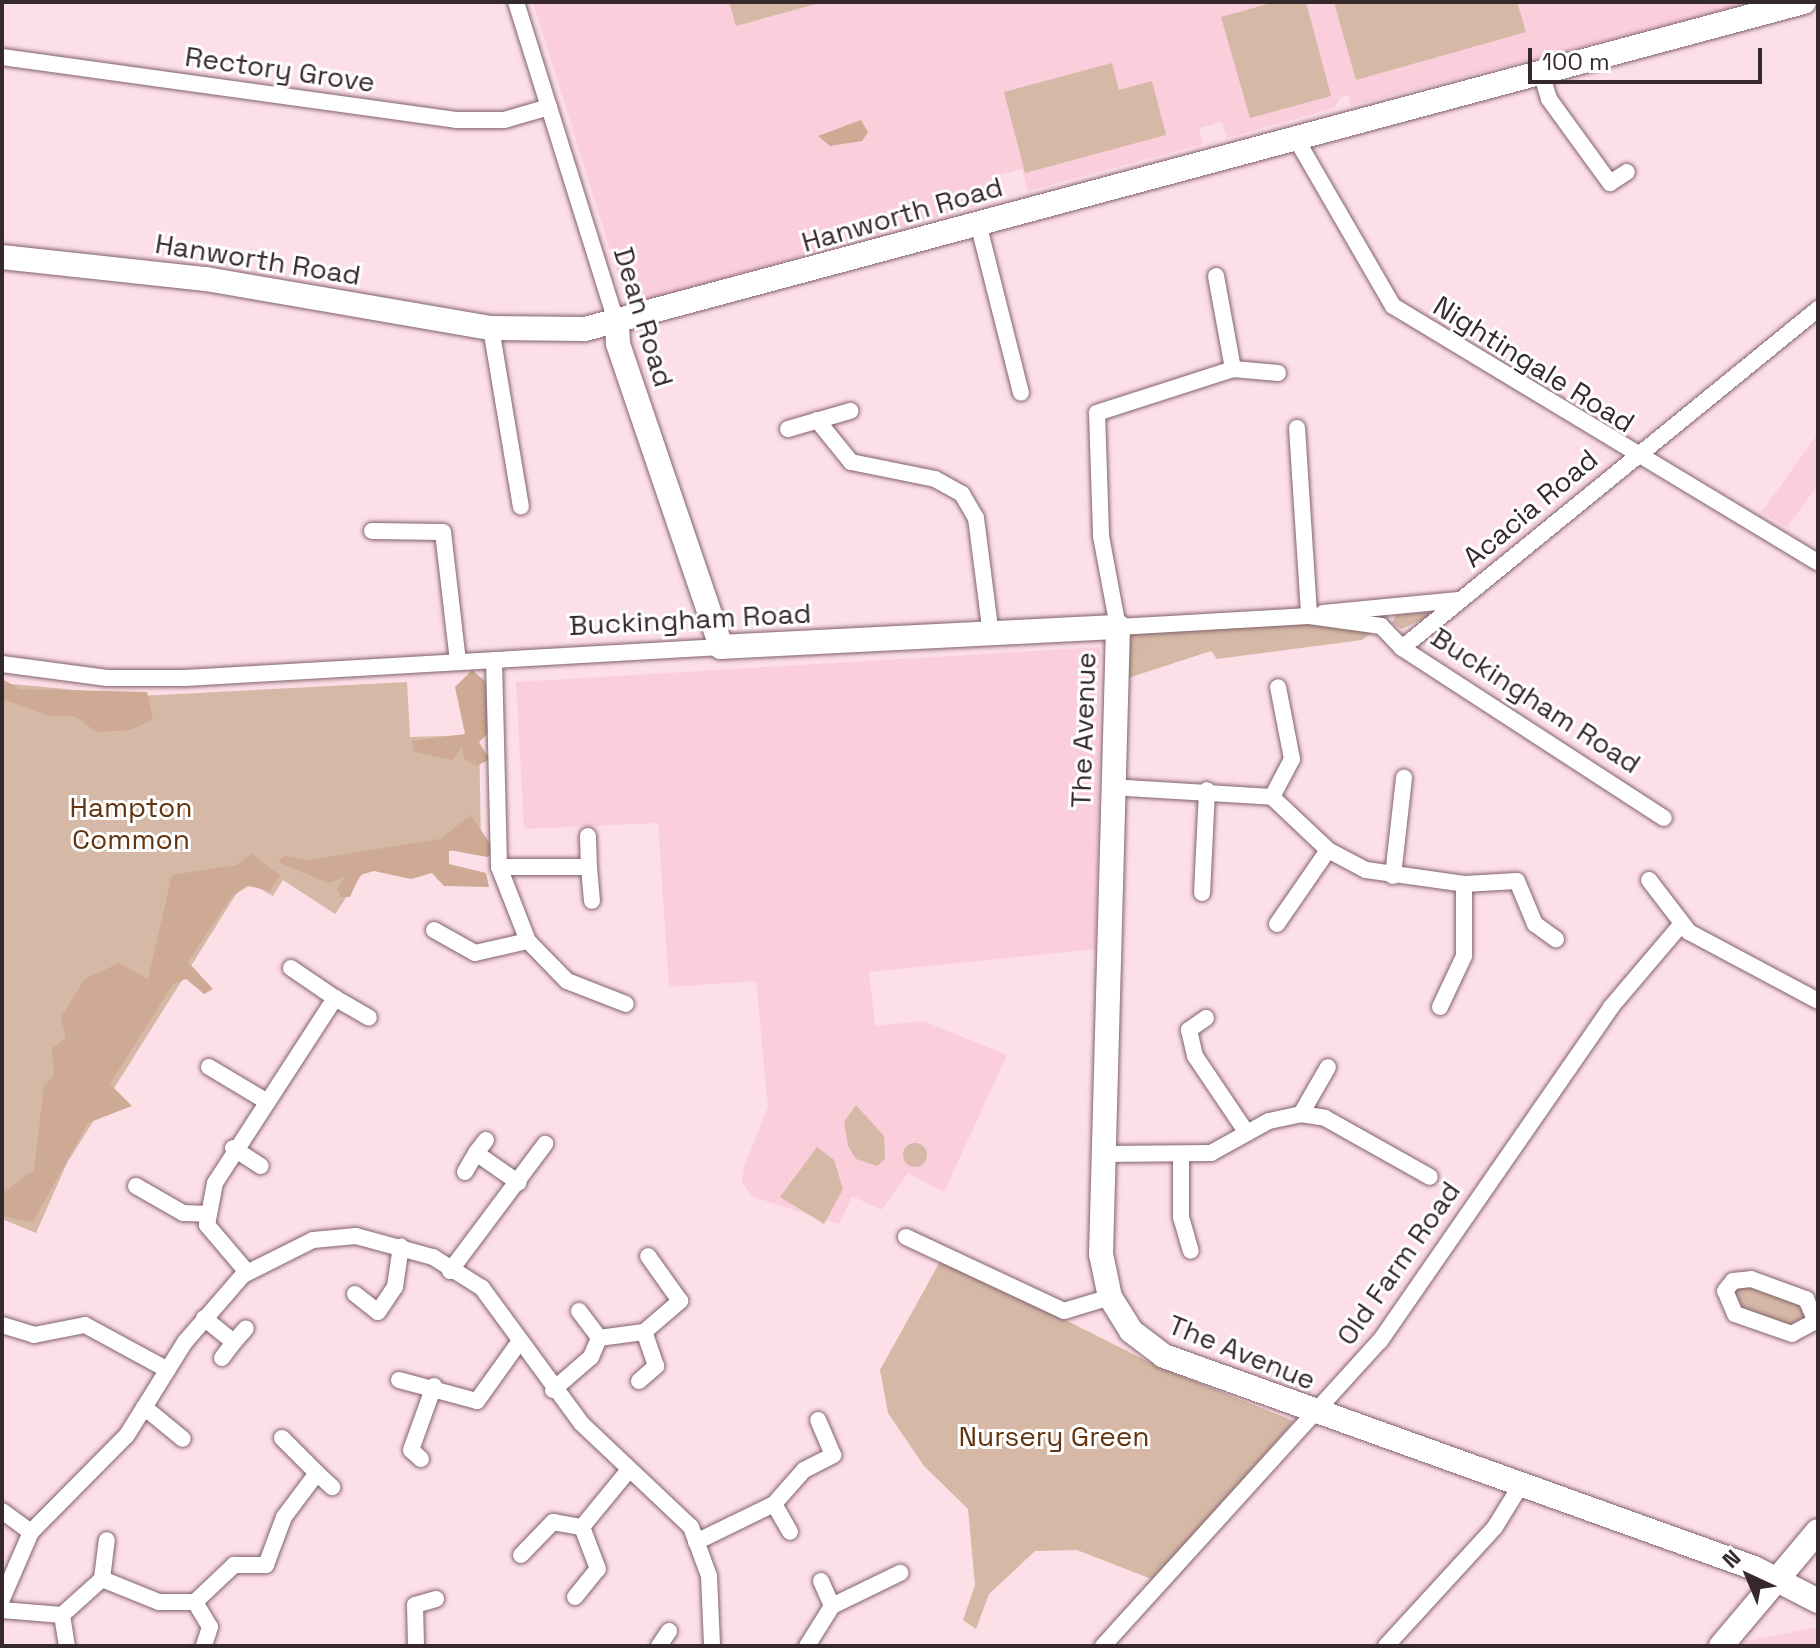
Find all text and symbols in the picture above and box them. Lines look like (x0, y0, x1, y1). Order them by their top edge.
scale bar (1532, 32, 1766, 82)
street label: Rectory Grove (183, 39, 377, 99)
text: 100 m (1542, 46, 1610, 77)
street label: Hanworth Road (798, 169, 1006, 259)
street label: Hanworth Road (153, 226, 363, 292)
street label: Dean Road (607, 243, 681, 391)
street label: Nightingale Road (1427, 289, 1641, 439)
street label: Acacia Road (1456, 442, 1604, 574)
street label: Buckingham Road (568, 596, 812, 642)
street label: Buckingham Road (1425, 620, 1647, 780)
street label: The Avenue (1063, 651, 1103, 809)
park label: Hampton Common (70, 790, 192, 856)
street label: Old Farm Road (1329, 1175, 1467, 1351)
street label: The Avenue (1163, 1307, 1321, 1397)
park label: Nursery Green (958, 1419, 1150, 1453)
north arrow (1708, 1536, 1788, 1616)
text: N (1716, 1544, 1746, 1574)

